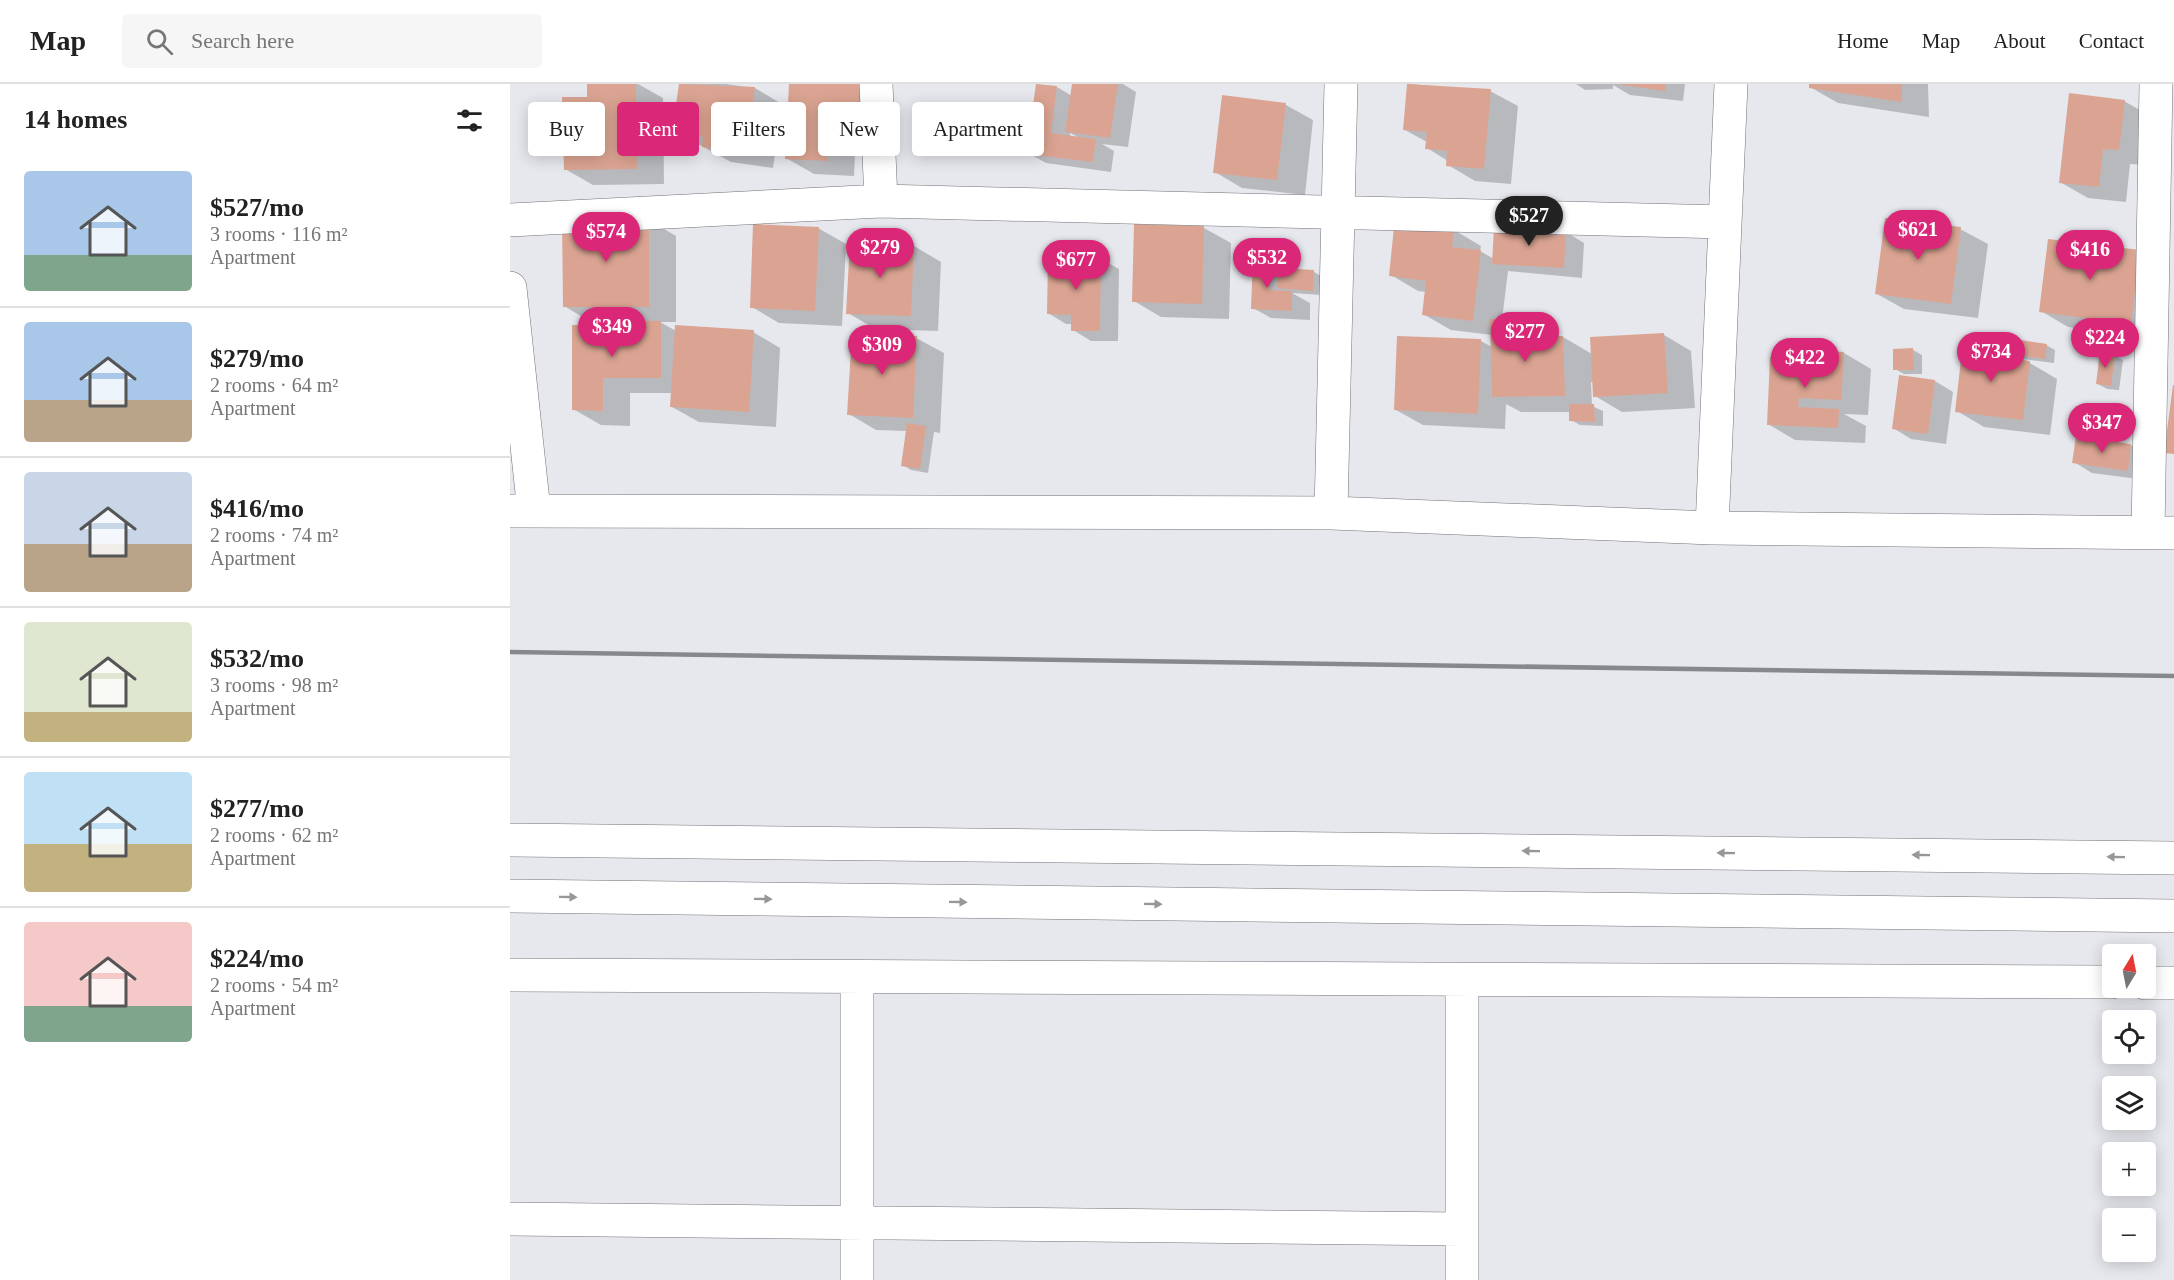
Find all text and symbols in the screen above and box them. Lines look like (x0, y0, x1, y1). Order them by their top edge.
search box (122, 14, 542, 68)
text: Map (30, 25, 86, 56)
icon: search (143, 25, 176, 58)
text: Search here (191, 28, 294, 53)
text: Home (1837, 29, 1889, 53)
text: Map (1922, 29, 1960, 53)
text: About (1993, 29, 2046, 53)
text: Contact (2079, 29, 2144, 53)
chip: Buy (528, 102, 605, 156)
chip: Rent (617, 102, 699, 156)
chip: Filters (711, 102, 806, 156)
chip: New (818, 102, 900, 156)
chip: Apartment (912, 102, 1044, 156)
icon: filters (453, 104, 486, 137)
text: 14 homes (24, 105, 127, 134)
text: $527/mo (210, 193, 304, 222)
icon: home (72, 195, 144, 267)
pin: $527 (1493, 196, 1565, 247)
text: $527 (1509, 204, 1549, 226)
pin: $621 (1882, 210, 1954, 261)
pin: $574 (570, 212, 642, 263)
text: $621 (1898, 218, 1938, 240)
text: $574 (586, 220, 626, 242)
text: 3 rooms · 116 m² (210, 223, 347, 245)
pin: $279 (844, 228, 916, 279)
pin: $416 (2054, 230, 2126, 281)
text: $279 (860, 236, 900, 258)
pin: $532 (1231, 238, 1303, 289)
text: $416 (2070, 238, 2110, 260)
pin: $677 (1040, 240, 1112, 291)
text: Apartment (210, 246, 296, 268)
text: $532 (1247, 246, 1287, 268)
text: $677 (1056, 248, 1096, 270)
pin: $349 (576, 307, 648, 358)
pin: $277 (1489, 312, 1561, 363)
text: $349 (592, 315, 632, 337)
pin: $224 (2069, 318, 2141, 369)
text: $277 (1505, 320, 1545, 342)
pin: $309 (846, 325, 918, 376)
text: $224 (2085, 326, 2125, 348)
pin: $734 (1955, 332, 2027, 383)
text: $309 (862, 333, 902, 355)
pin: $422 (1769, 338, 1841, 389)
text: $734 (1971, 340, 2011, 362)
text: $279/mo (210, 344, 304, 373)
icon: home (72, 346, 144, 418)
text: $422 (1785, 346, 1825, 368)
text: 2 rooms · 64 m² (210, 374, 338, 396)
text: Apartment (210, 397, 296, 419)
pin: $347 (2066, 403, 2138, 454)
text: $347 (2082, 411, 2122, 433)
text: $416/mo (210, 494, 304, 523)
icon: home (72, 496, 144, 568)
text: 2 rooms · 74 m² (210, 524, 338, 546)
text: Apartment (210, 547, 296, 569)
text: $532/mo (210, 644, 304, 673)
icon: home (72, 646, 144, 718)
text: 3 rooms · 98 m² (210, 674, 338, 696)
text: Apartment (210, 697, 296, 719)
text: $277/mo (210, 794, 304, 823)
icon: home (72, 796, 144, 868)
text: 2 rooms · 62 m² (210, 824, 338, 846)
one-way arrow (1521, 846, 1540, 856)
text: Apartment (210, 847, 296, 869)
one-way arrow (1716, 848, 1735, 858)
one-way arrow (1911, 850, 1930, 860)
one-way arrow (2106, 852, 2125, 862)
one-way arrow (559, 892, 578, 902)
one-way arrow (754, 894, 773, 904)
one-way arrow (949, 897, 968, 906)
one-way arrow (1144, 899, 1163, 909)
text: $224/mo (210, 944, 304, 973)
north arrow (2102, 944, 2156, 998)
map controls (2102, 944, 2156, 1262)
icon: home (72, 946, 144, 1018)
text: 2 rooms · 54 m² (210, 974, 338, 996)
text: Apartment (210, 997, 296, 1019)
button: locate (2102, 1010, 2156, 1064)
button: layers (2102, 1076, 2156, 1130)
button: + (2102, 1142, 2156, 1196)
button: − (2102, 1208, 2156, 1262)

